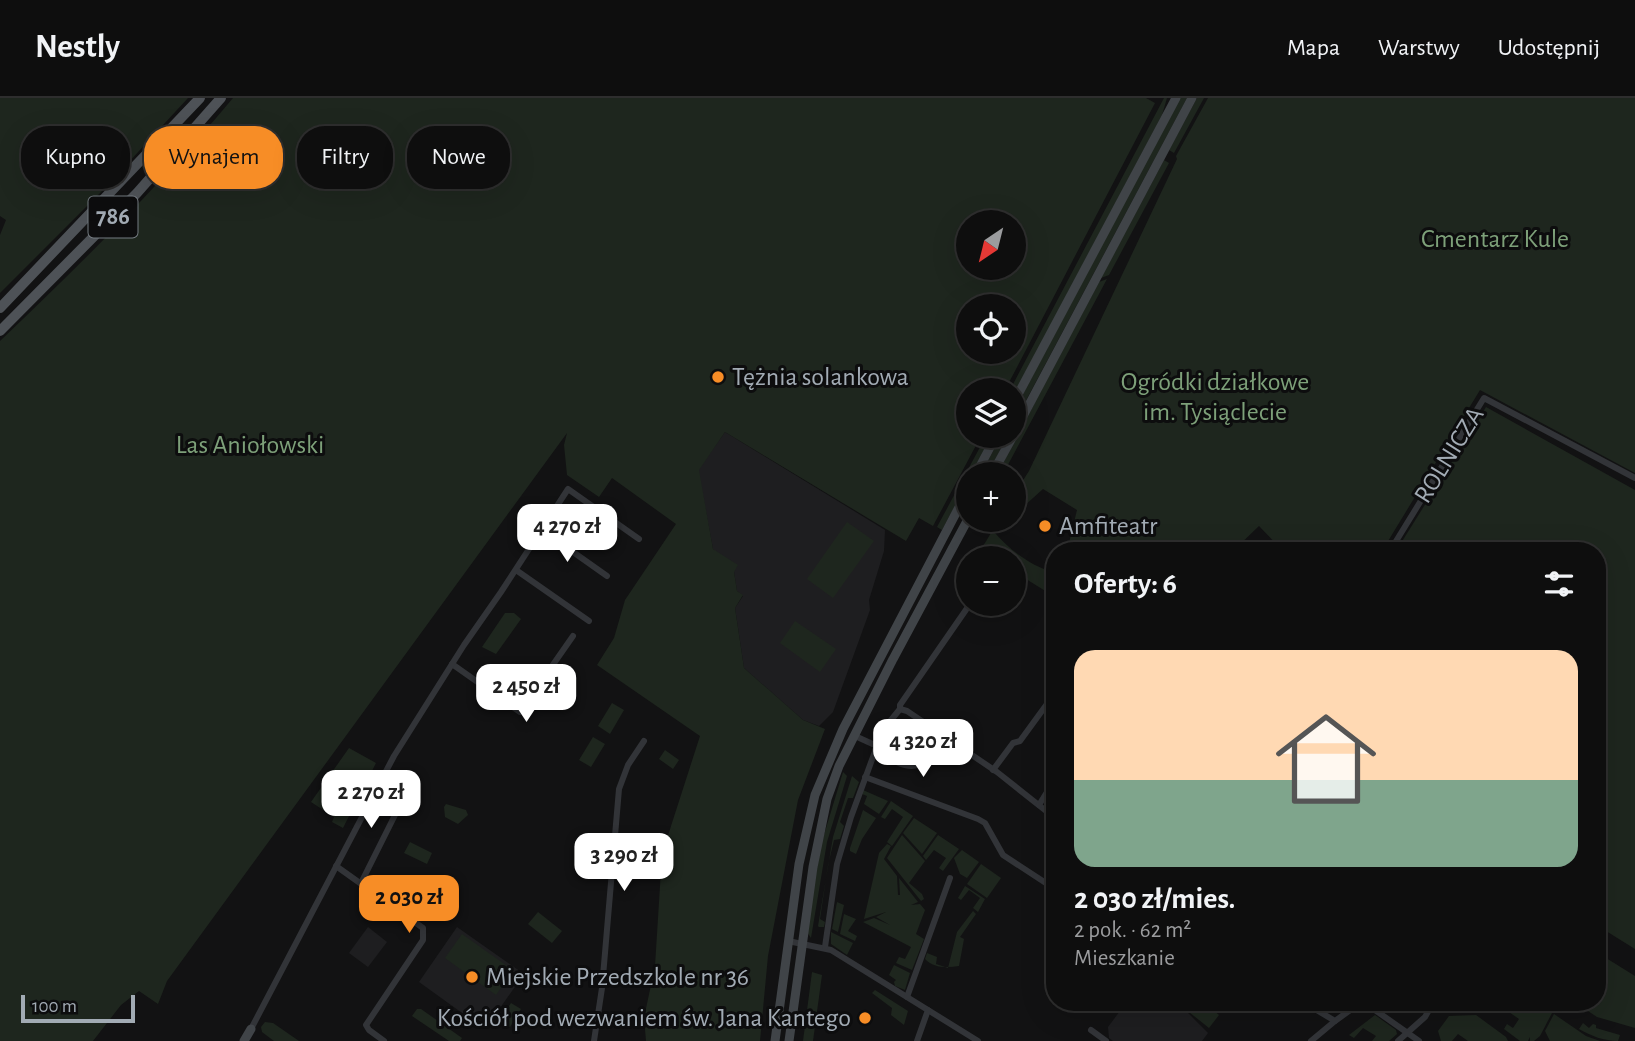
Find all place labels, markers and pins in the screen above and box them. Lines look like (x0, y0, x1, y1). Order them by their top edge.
place label: Tężnia solankowa (732, 364, 909, 390)
marker: Tężnia solankowa (710, 369, 726, 385)
pin: 4 270 zł (495, 504, 639, 564)
place label: Amfiteatr (1059, 513, 1158, 539)
marker: Amfiteatr (1037, 518, 1053, 534)
pin: 2 450 zł (454, 664, 598, 724)
pin: 4 320 zł (851, 720, 995, 779)
pin: 2 270 zł (299, 770, 443, 830)
pin: 3 290 zł (552, 834, 696, 893)
pin: 2 030 zł (337, 876, 481, 935)
place label: Miejskie Przedszkole nr 36 (486, 964, 749, 990)
marker: Miejskie Przedszkole nr 36 (464, 969, 480, 985)
place label: Kościół pod wezwaniem św. Jana Kantego (437, 1005, 851, 1031)
marker: Kościół pod wezwaniem św. Jana Kantego (857, 1010, 873, 1026)

